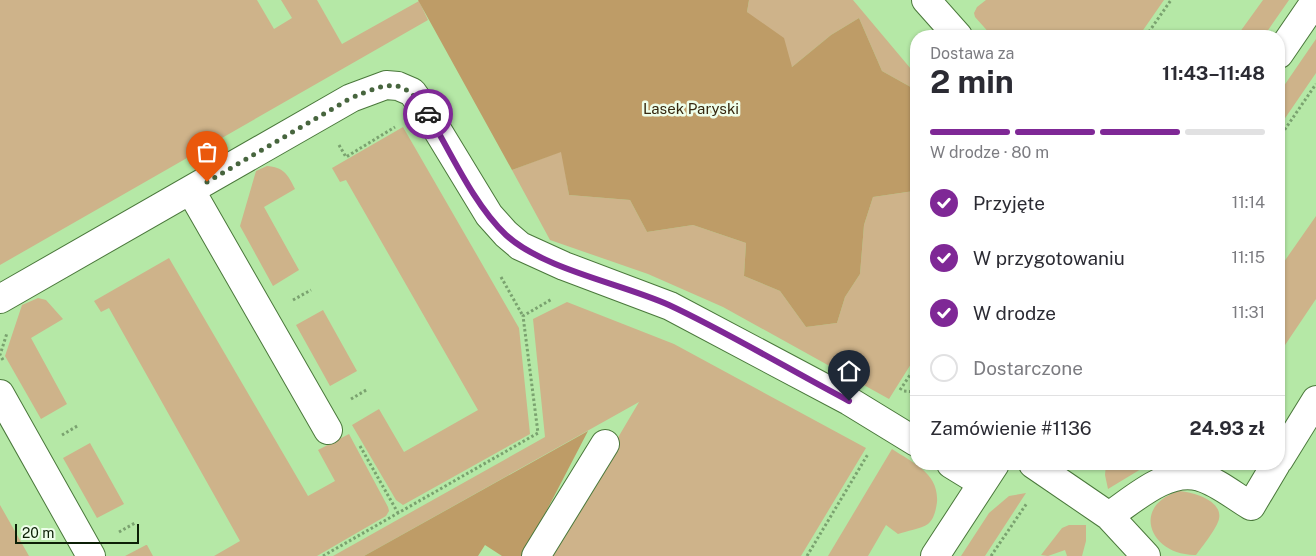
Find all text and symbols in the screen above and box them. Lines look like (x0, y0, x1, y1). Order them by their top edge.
text: Dostawa za (930, 44, 1014, 63)
text: 11:43–11:48 (1162, 62, 1265, 84)
text: 2 min (930, 63, 1014, 100)
courier (403, 89, 453, 139)
icon: car (414, 100, 442, 128)
park label: Lasek Paryski (643, 100, 739, 117)
pin (186, 131, 228, 182)
icon: bag (193, 138, 221, 166)
text: W drodze · 80 m (930, 143, 1049, 162)
icon: check (930, 189, 958, 217)
text: Przyjęte (973, 192, 1045, 214)
text: 11:14 (1232, 193, 1265, 212)
icon: check (930, 244, 958, 272)
text: W przygotowaniu (973, 247, 1125, 269)
text: 11:15 (1232, 248, 1265, 267)
icon: check (930, 299, 958, 327)
text: W drodze (973, 302, 1056, 324)
text: 11:31 (1232, 303, 1265, 322)
pin (828, 350, 870, 401)
icon: home (835, 357, 863, 385)
text: Dostarczone (973, 357, 1083, 379)
text: Zamówienie #1136 (930, 417, 1092, 439)
text: 24.93 zł (1189, 417, 1265, 439)
scale bar (15, 521, 139, 544)
text: 20 m (22, 525, 54, 541)

